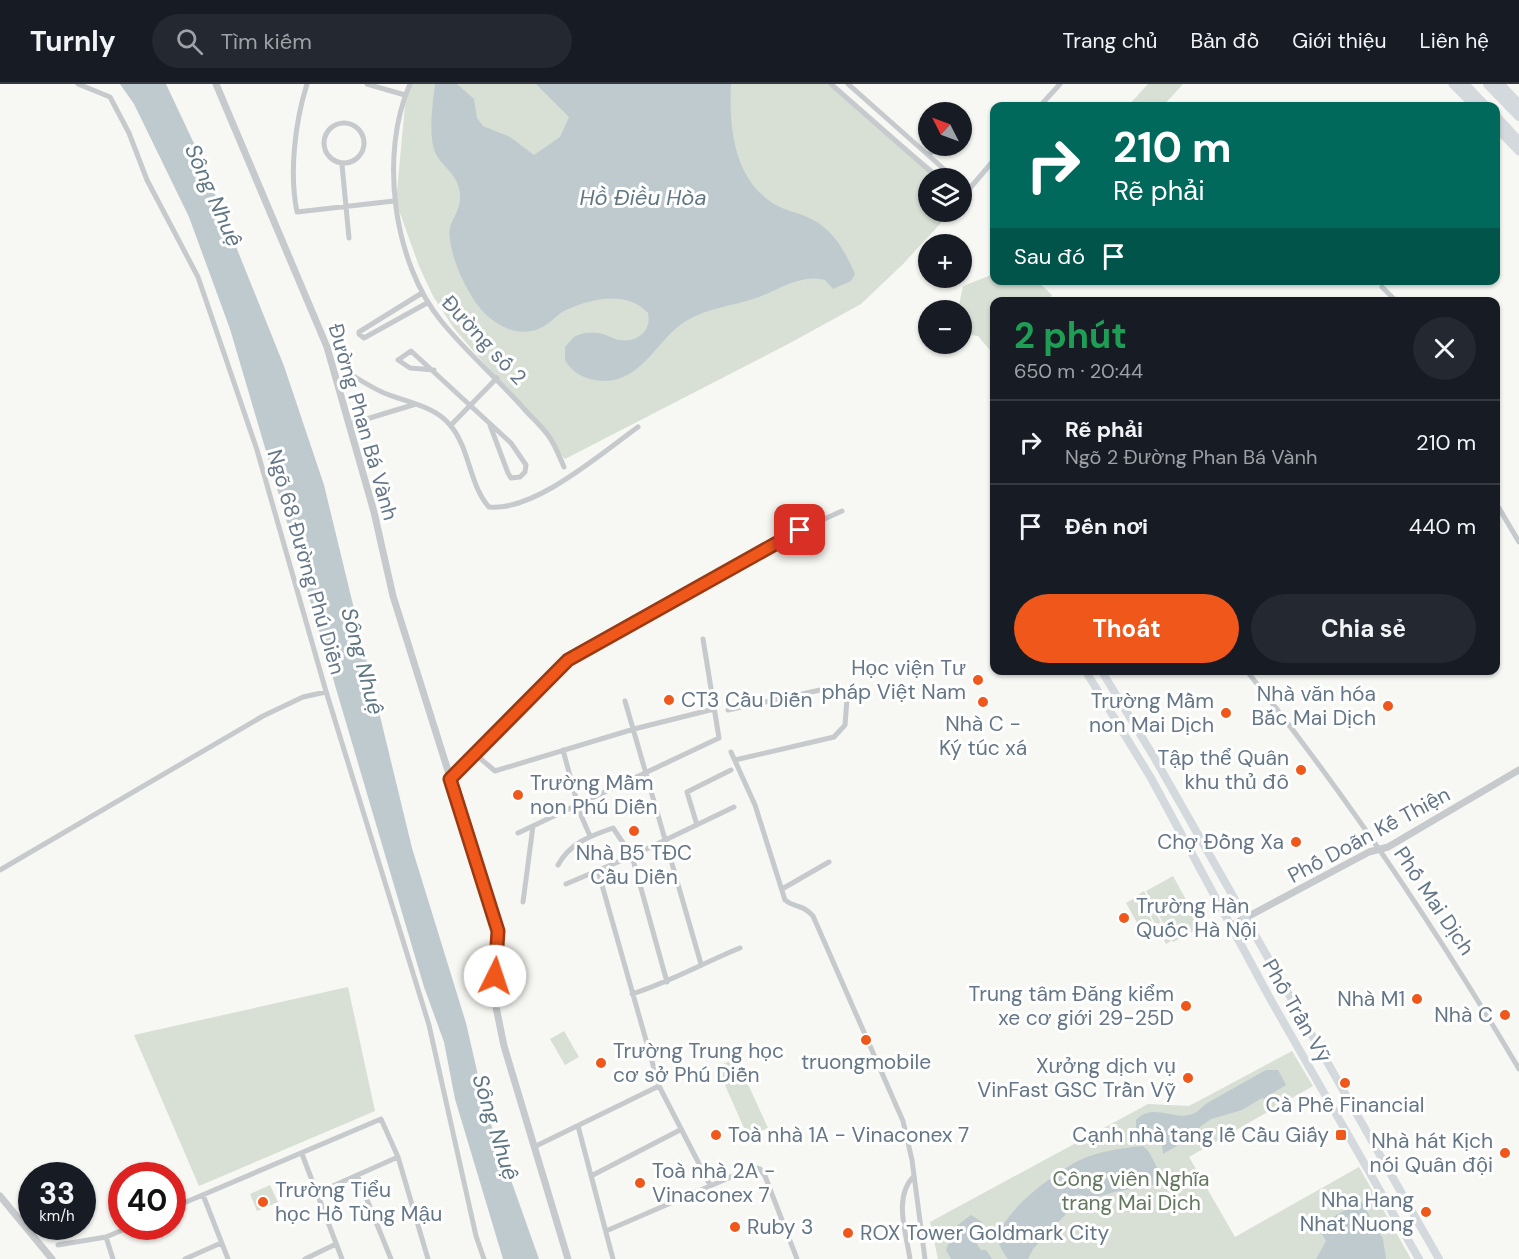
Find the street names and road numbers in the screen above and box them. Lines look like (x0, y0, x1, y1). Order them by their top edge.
street label: Đường số 2 (435, 289, 533, 391)
street label: Đường Phan Bá Vành (321, 320, 405, 524)
street label: Ngõ 68 Đường Phú Diễn (260, 446, 352, 678)
street label: Phố Doãn Kế Thiện (1283, 780, 1455, 890)
street label: Phố Mai Dịch (1387, 841, 1481, 961)
street label: Phố Trần Vỹ (1256, 954, 1338, 1068)

